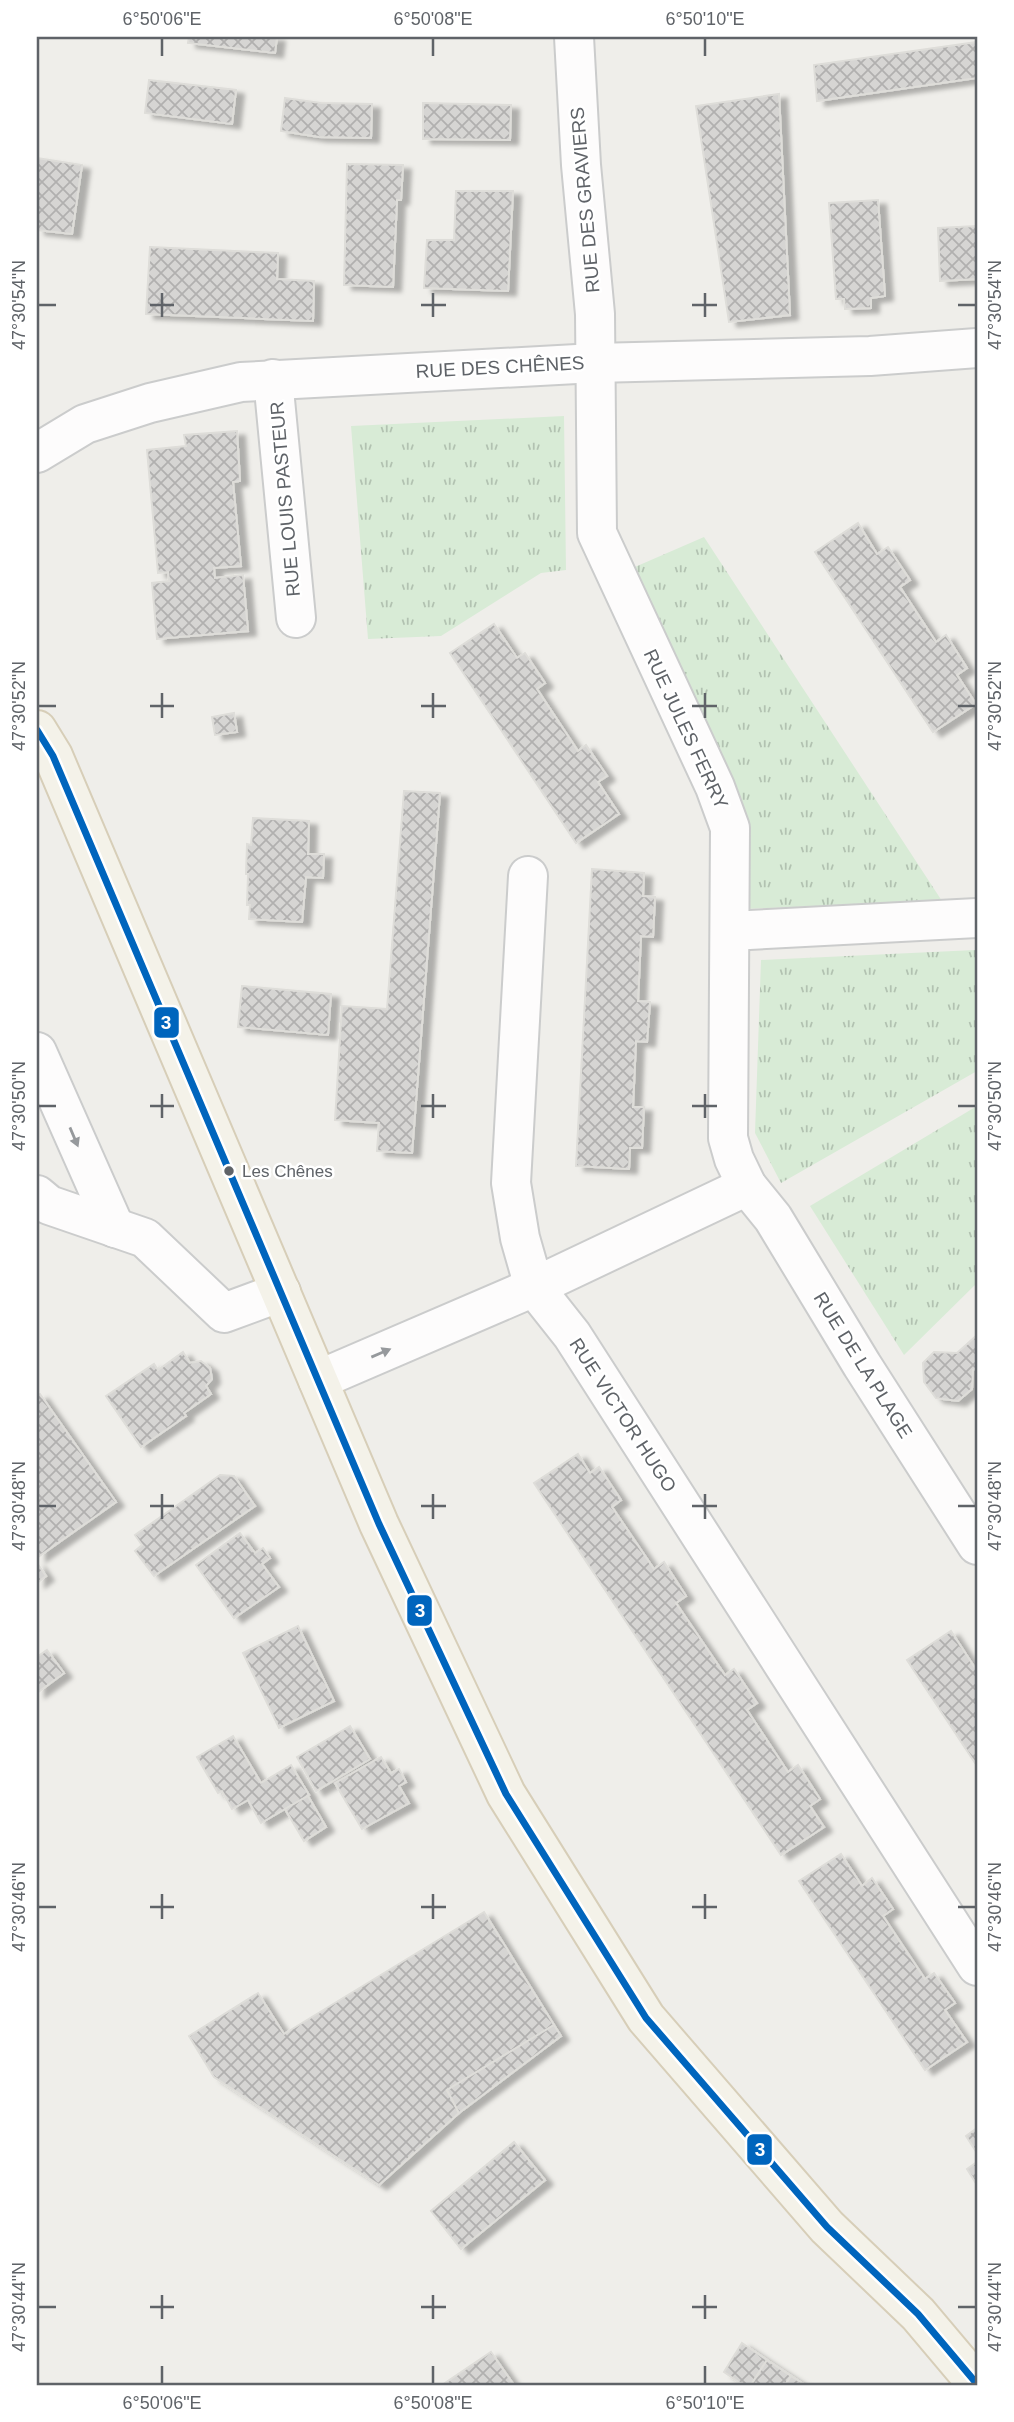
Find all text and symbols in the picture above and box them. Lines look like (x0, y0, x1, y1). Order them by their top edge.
text: 6°50'06"E (122, 9, 202, 29)
text: 6°50'08"E (393, 9, 473, 29)
text: 6°50'10"E (665, 9, 745, 29)
street label: RUE DES GRAVIERS (566, 106, 604, 294)
text: 47°30'54"N (9, 260, 29, 350)
text: 47°30'54"N (985, 260, 1005, 350)
street label: RUE DES CHÊNES (415, 352, 585, 382)
street label: RUE LOUIS PASTEUR (266, 400, 304, 598)
street label: RUE JULES FERRY (640, 646, 732, 813)
text: 47°30'52"N (9, 661, 29, 751)
text: 47°30'52"N (985, 661, 1005, 751)
line badge: 3 (153, 1006, 180, 1039)
text: 3 (161, 1012, 171, 1033)
text: 47°30'50"N (9, 1061, 29, 1151)
text: 47°30'50"N (985, 1061, 1005, 1151)
one-way arrow (68, 1127, 79, 1148)
place label: Les Chênes (242, 1162, 333, 1181)
marker: Les Chênes (222, 1164, 236, 1178)
street label: RUE DE LA PLAGE (810, 1288, 916, 1442)
street label: RUE VICTOR HUGO (565, 1334, 681, 1496)
one-way arrow (371, 1348, 392, 1359)
text: 47°30'48"N (9, 1461, 29, 1551)
text: 47°30'48"N (985, 1461, 1005, 1551)
line badge: 3 (406, 1594, 433, 1627)
text: 3 (415, 1600, 425, 1621)
text: 47°30'46"N (9, 1862, 29, 1952)
text: 47°30'46"N (985, 1862, 1005, 1952)
line badge: 3 (746, 2133, 773, 2166)
text: 3 (755, 2139, 765, 2160)
text: 47°30'44"N (9, 2262, 29, 2352)
text: 47°30'44"N (985, 2262, 1005, 2352)
text: 6°50'06"E (122, 2393, 202, 2413)
text: 6°50'08"E (393, 2393, 473, 2413)
text: 6°50'10"E (665, 2393, 745, 2413)

